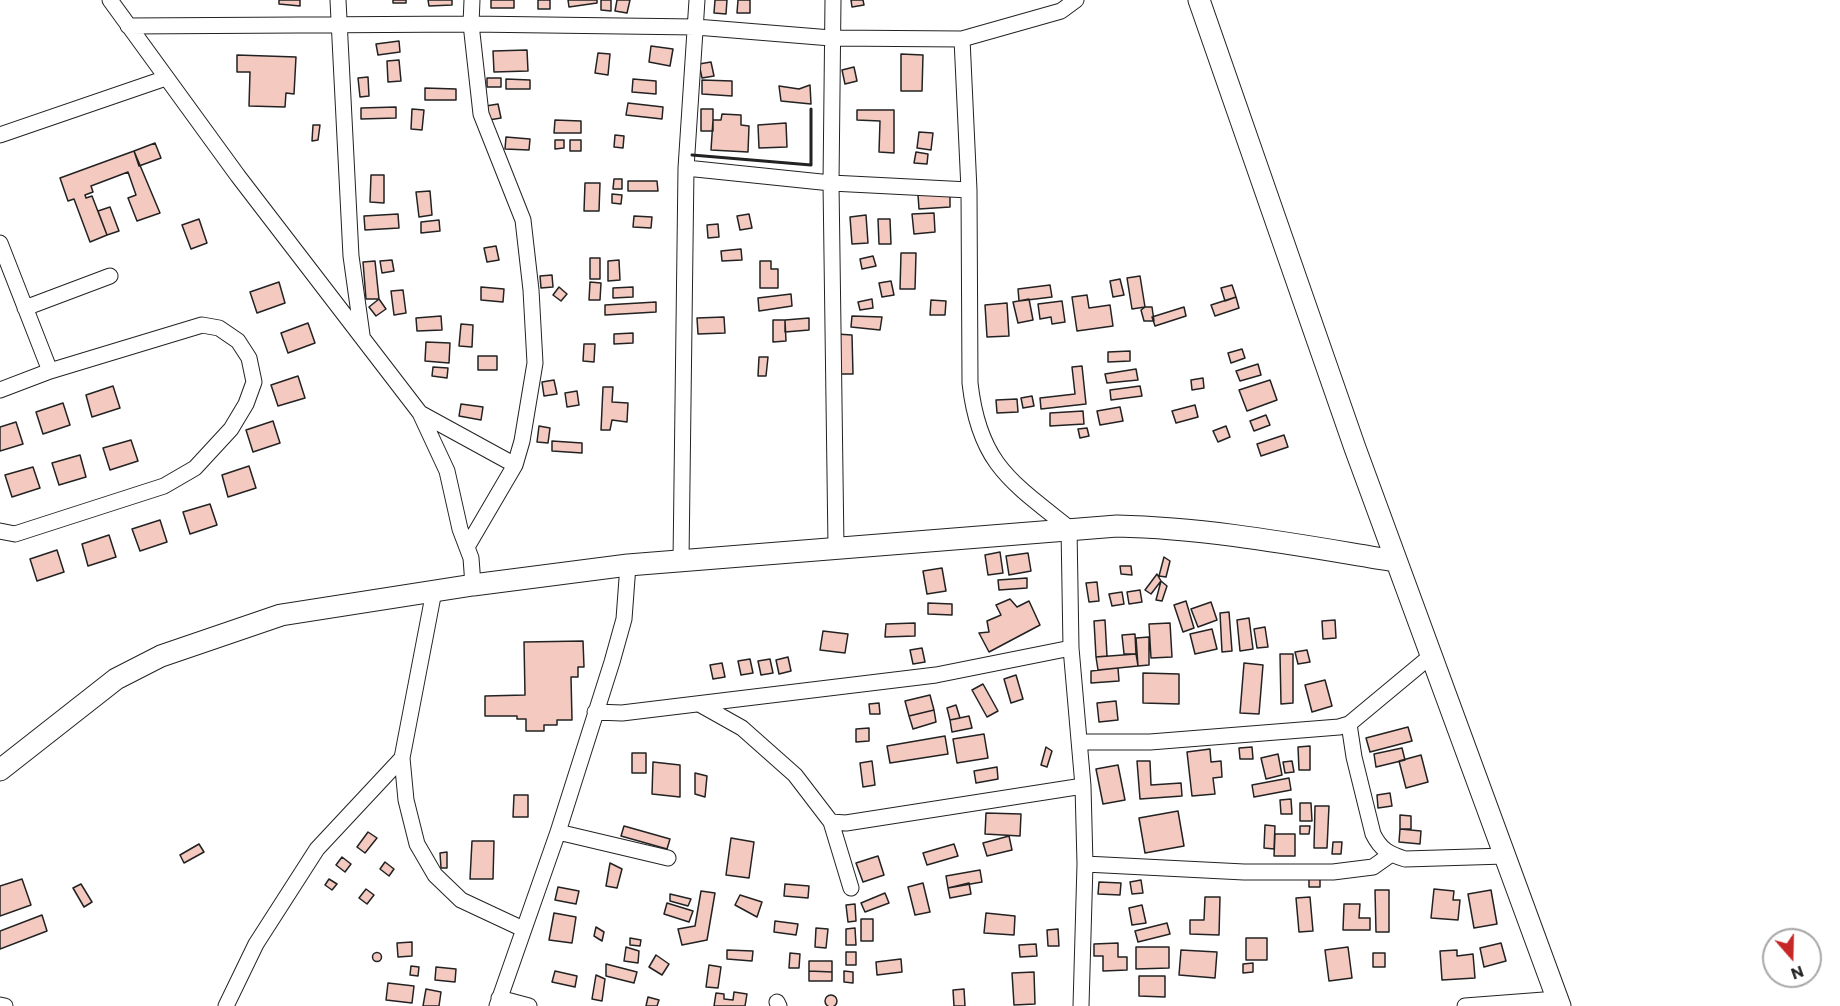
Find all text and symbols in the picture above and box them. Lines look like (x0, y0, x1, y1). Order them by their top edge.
north arrow (1762, 928, 1822, 988)
text: N (1789, 963, 1807, 984)

